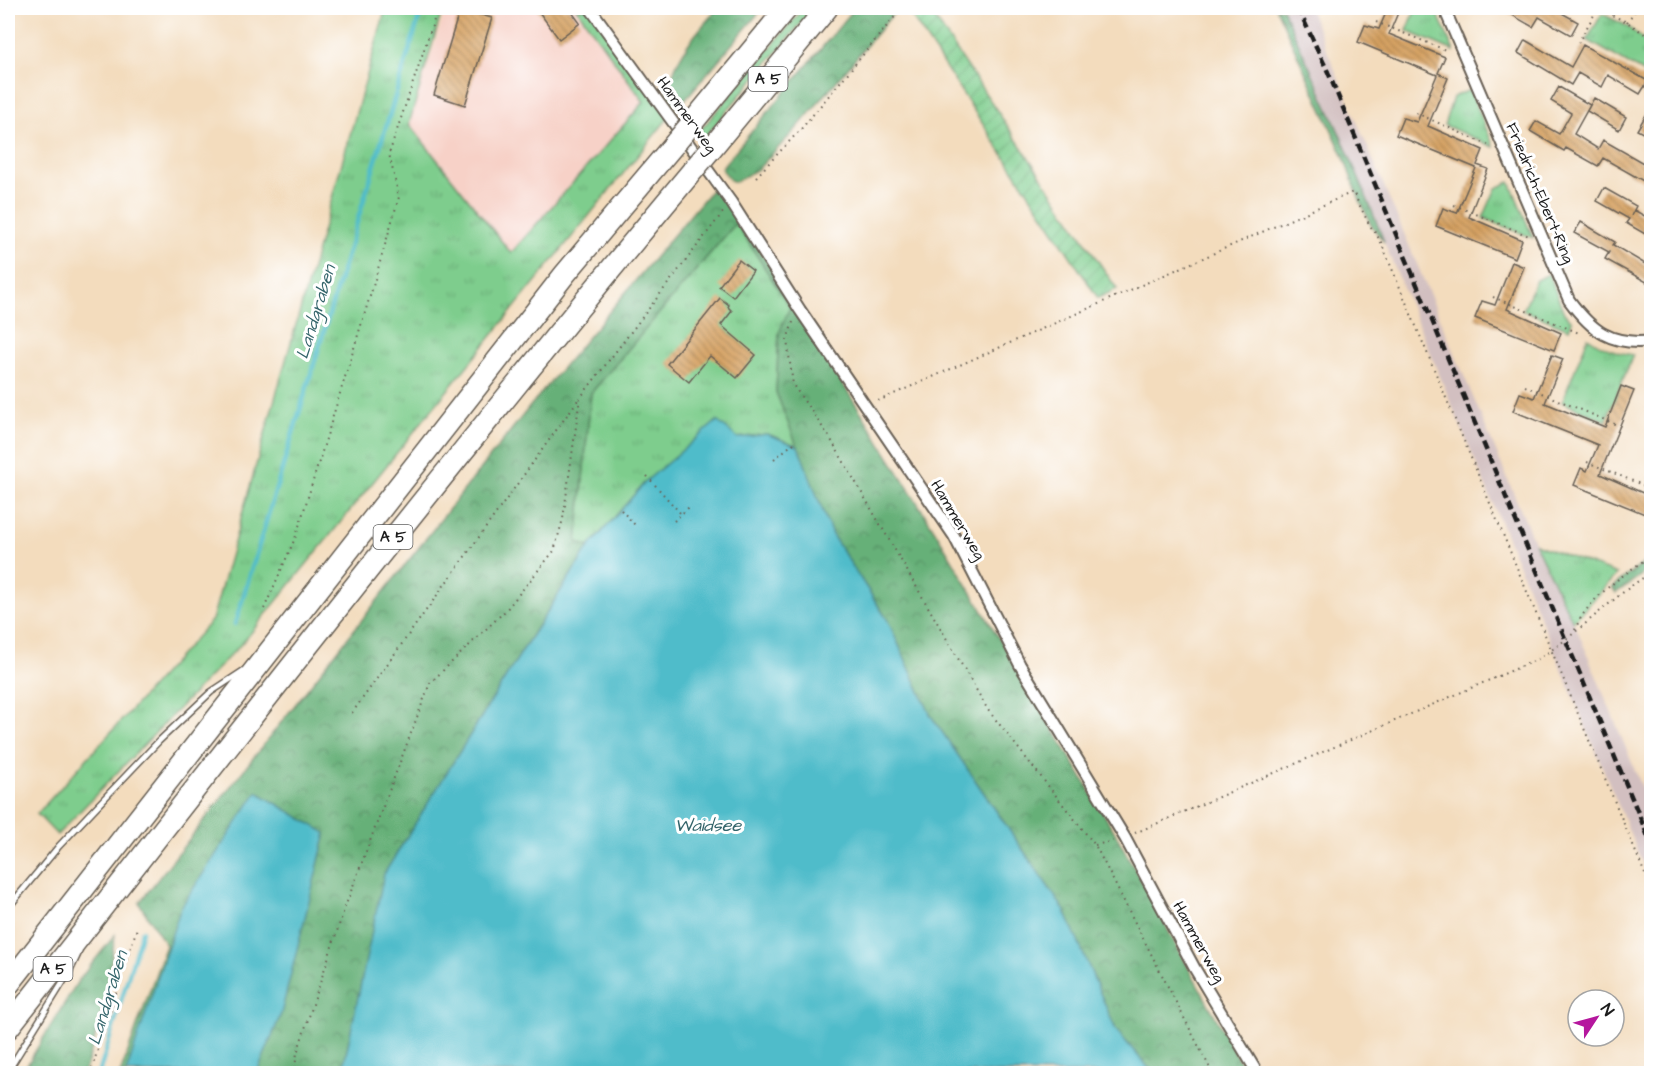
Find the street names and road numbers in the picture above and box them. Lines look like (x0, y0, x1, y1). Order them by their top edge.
road number: A 5 (748, 67, 788, 91)
street label: Hammerweg (651, 72, 722, 158)
street label: Friedrich-Ebert-Ring (1499, 119, 1580, 267)
street label: Hammerweg (925, 476, 991, 565)
road number: A 5 (374, 525, 412, 549)
street label: Hammerweg (1167, 897, 1230, 987)
road number: A 5 (34, 957, 72, 981)

